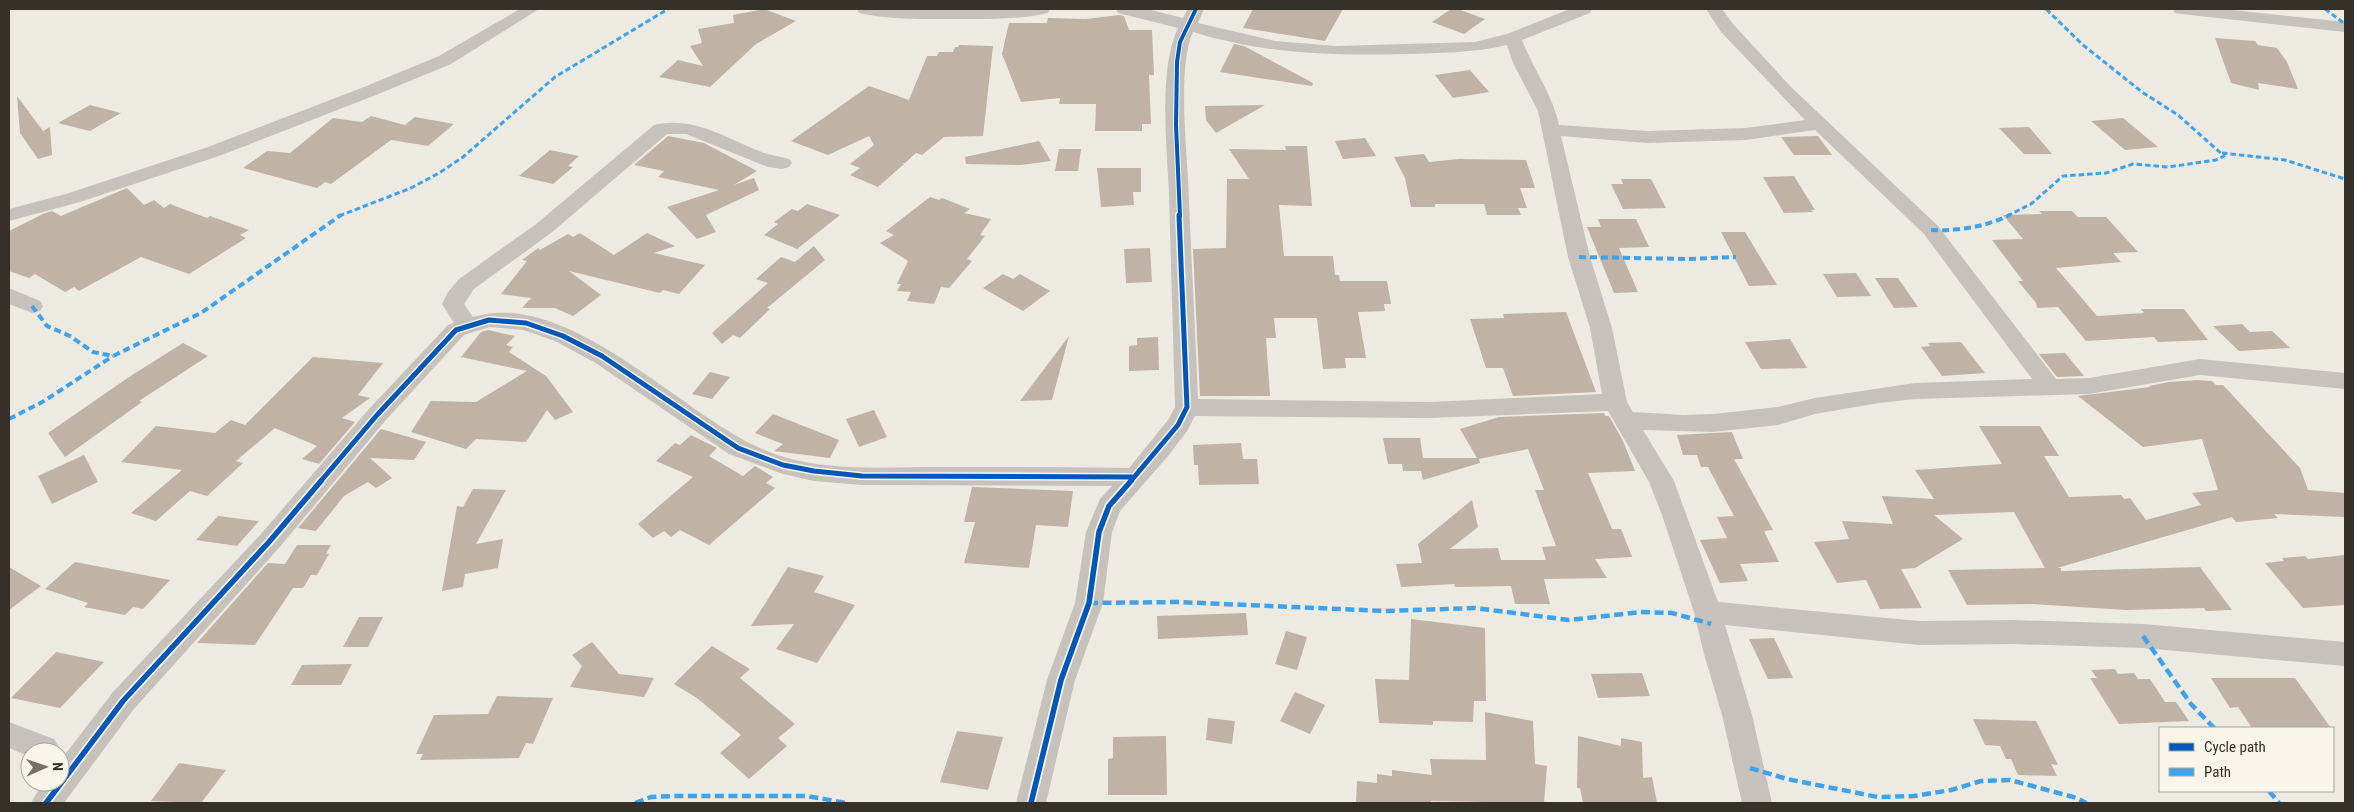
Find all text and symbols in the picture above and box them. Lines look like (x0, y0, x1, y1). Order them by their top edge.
legend (2159, 727, 2334, 792)
text: Cycle path (2204, 738, 2266, 756)
north arrow (20, 742, 70, 792)
text: N (50, 762, 66, 771)
text: Path (2204, 763, 2231, 781)

